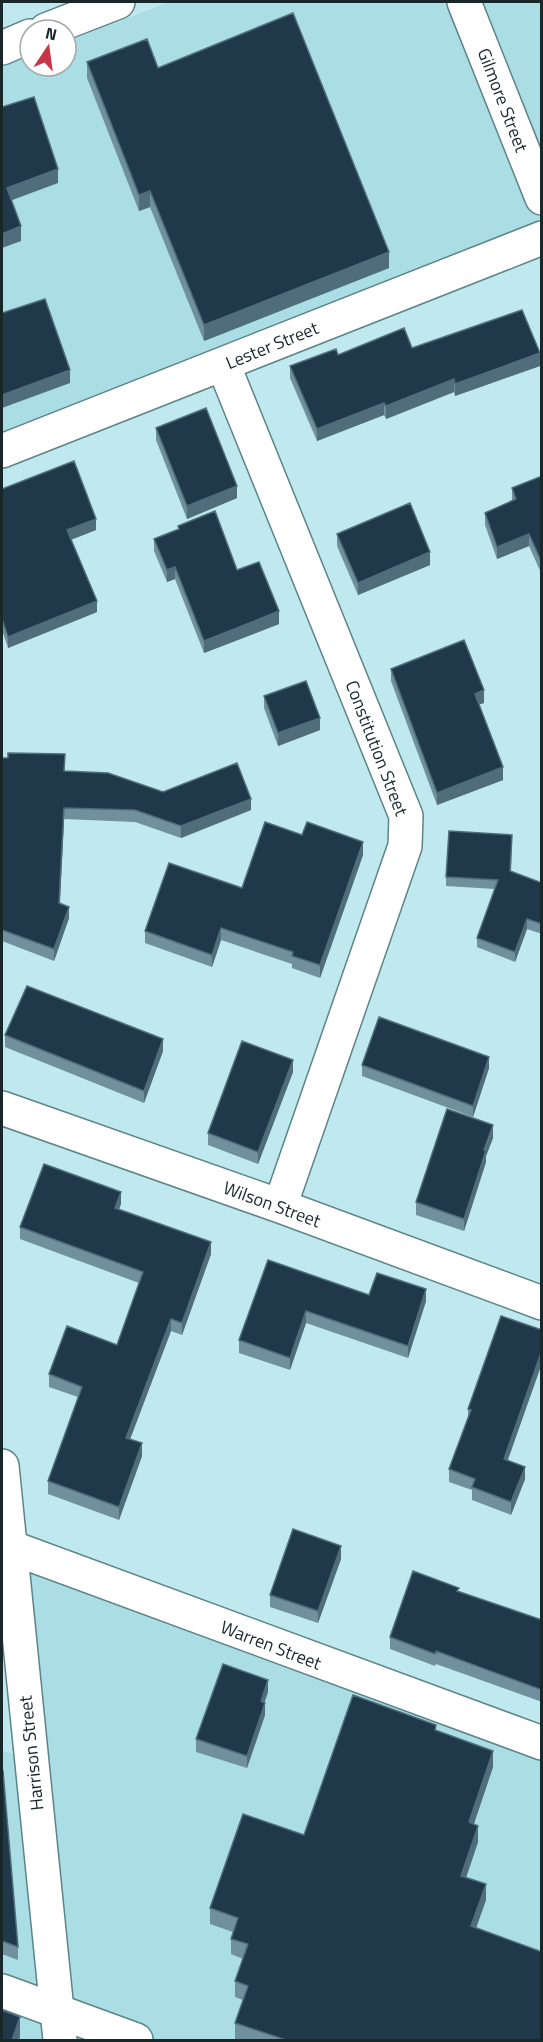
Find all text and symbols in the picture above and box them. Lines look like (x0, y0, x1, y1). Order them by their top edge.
north arrow (18, 18, 78, 78)
text: N (43, 20, 59, 46)
street label: Gilmore Street (471, 44, 535, 156)
street label: Lester Street (222, 314, 323, 376)
street label: Constitution Street (339, 676, 415, 820)
street label: Wilson Street (219, 1174, 325, 1234)
street label: Warren Street (217, 1613, 326, 1677)
street label: Harrison Street (11, 1693, 50, 1812)

